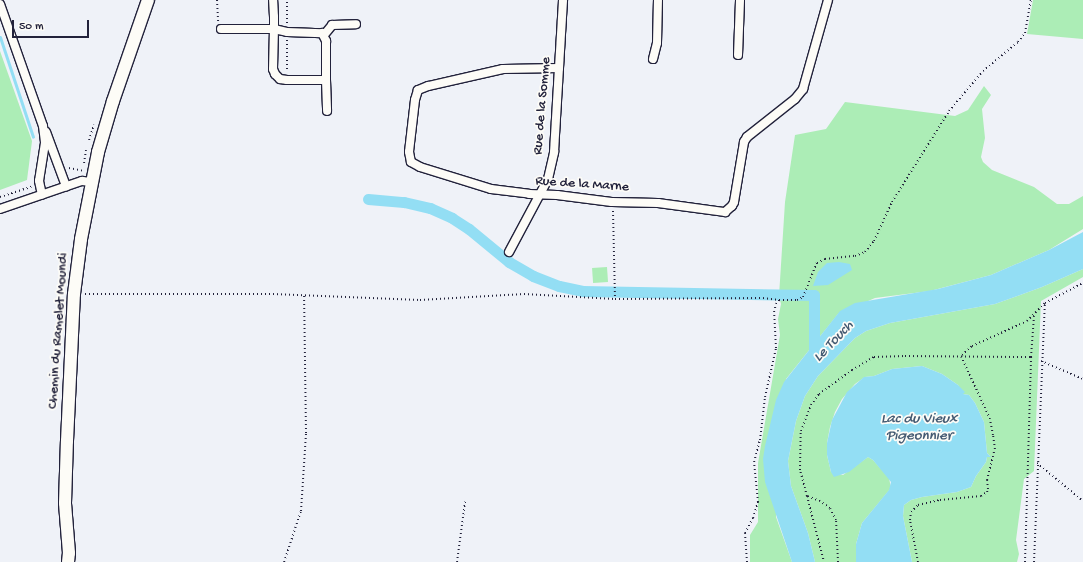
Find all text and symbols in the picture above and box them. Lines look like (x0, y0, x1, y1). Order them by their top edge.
scale bar (14, 12, 91, 38)
text: 50 m (19, 20, 44, 34)
street label: Rue de la Somme (530, 56, 556, 156)
street label: Rue de la Marne (535, 173, 629, 197)
street label: Chemin du Ramelet Moundi (45, 252, 73, 410)
water label: Le Touch (810, 318, 858, 366)
water label: Lac du Vieux Pigeonnier (881, 410, 957, 445)

